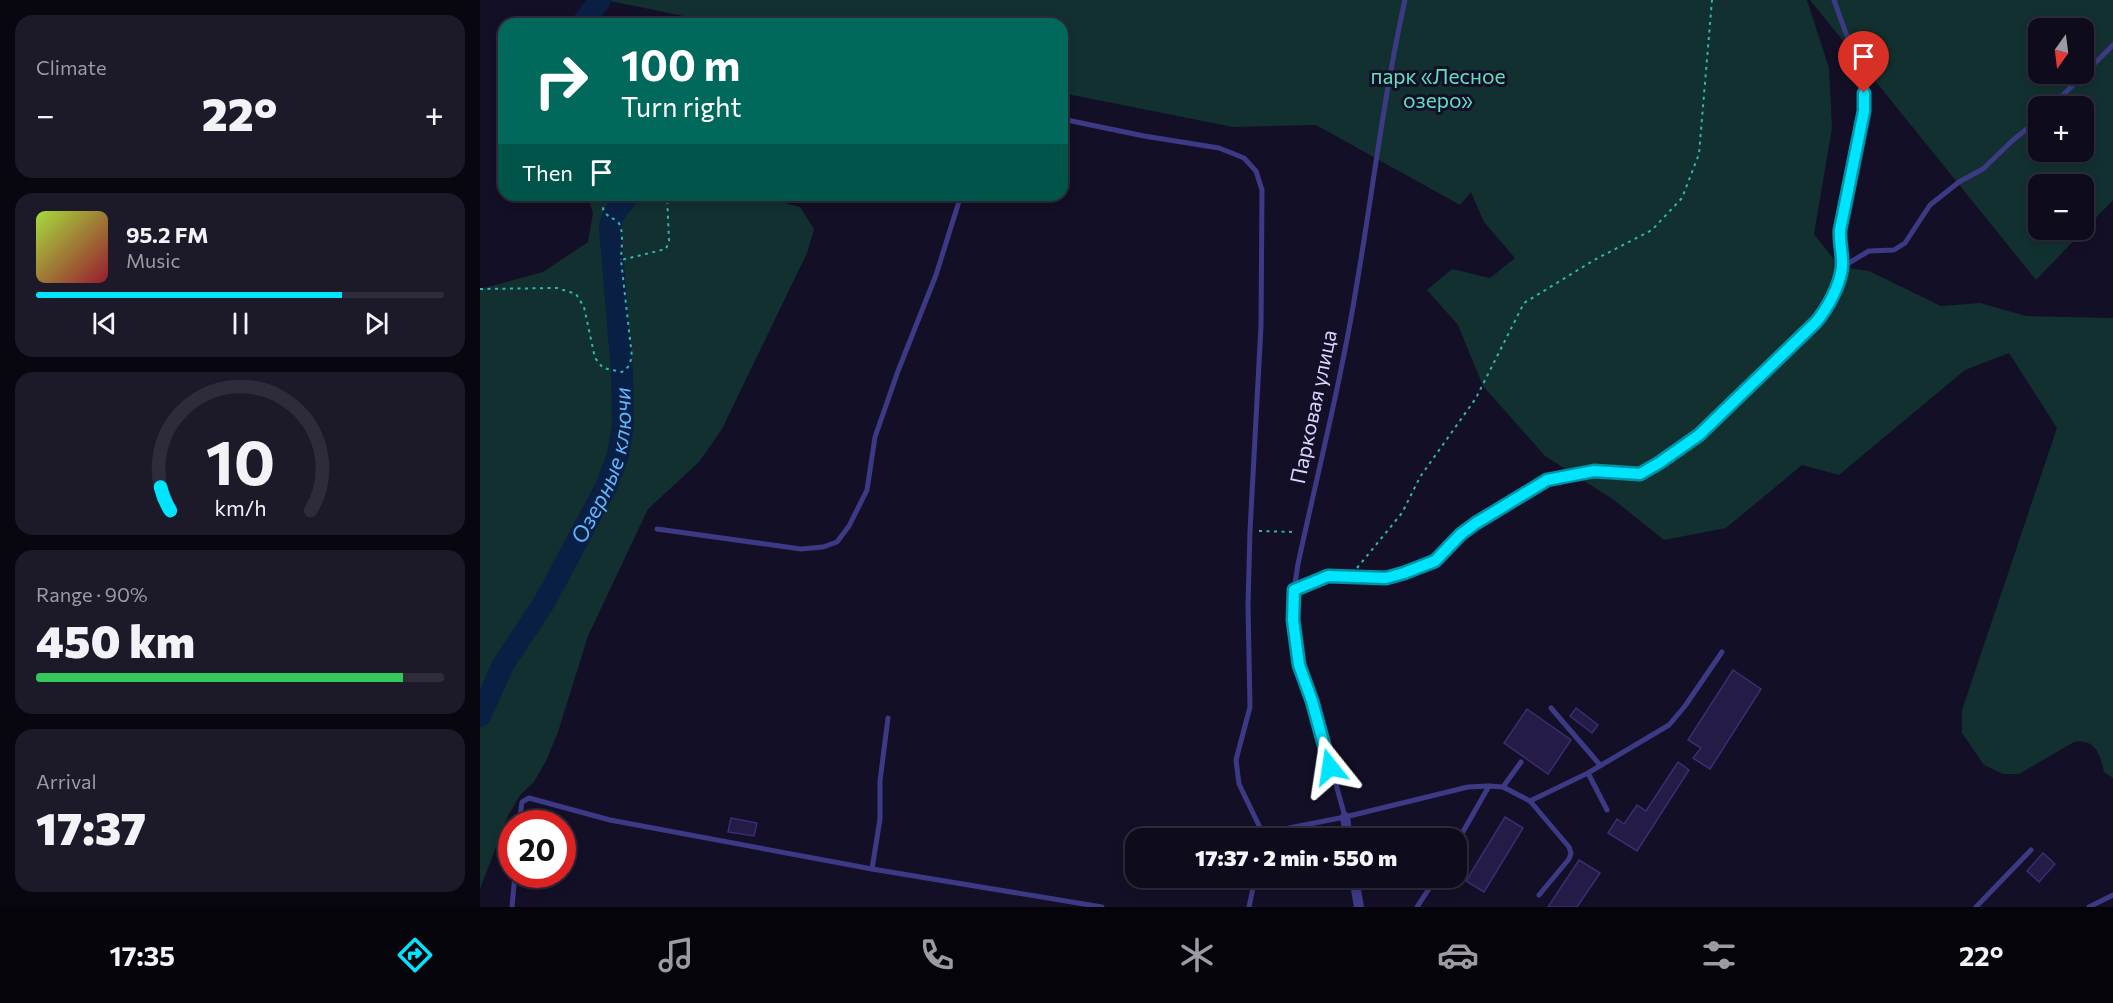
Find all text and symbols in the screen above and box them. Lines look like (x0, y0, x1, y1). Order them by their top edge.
north arrow (2028, 18, 2094, 84)
map controls (2028, 18, 2094, 240)
pin (1838, 31, 1889, 93)
text: 100 m (621, 38, 741, 90)
icon: arrive (1847, 40, 1880, 73)
icon: right (522, 42, 600, 120)
text: Climate (36, 55, 106, 79)
park label: парк «Лесное озеро» (1370, 63, 1506, 112)
text: 22° (202, 85, 278, 140)
text: Turn right (621, 90, 741, 123)
text: − (36, 93, 55, 134)
text: + (425, 93, 444, 134)
button: + (2028, 96, 2094, 162)
icon: arrive (585, 156, 618, 189)
text: Then (522, 159, 573, 186)
button: − (2028, 174, 2094, 240)
text: 95.2 FM (126, 221, 209, 248)
text: Music (126, 248, 180, 272)
icon: previous (88, 307, 121, 340)
icon: pause (224, 307, 257, 340)
icon: next (360, 307, 393, 340)
street label: Парковая улица (1284, 327, 1341, 486)
water label: Озерные ключи (564, 387, 636, 548)
text: 10 (205, 422, 275, 498)
text: km/h (214, 494, 266, 520)
text: Range · 90% (36, 582, 148, 606)
text: 450 km (36, 612, 195, 667)
position arrow (1298, 735, 1362, 799)
text: Arrival (36, 769, 97, 793)
text: 17:37 (36, 799, 146, 854)
speed limit sign: 20 (498, 810, 576, 888)
text: 17:37 · 2 min · 550 m (1195, 844, 1397, 871)
icon: directions (394, 934, 436, 976)
icon: music (655, 934, 697, 976)
icon: phone (916, 934, 958, 976)
icon: climate (1176, 934, 1218, 976)
icon: car (1437, 934, 1479, 976)
icon: filters (1698, 934, 1740, 976)
text: 17:35 (109, 939, 175, 972)
text: 22° (1959, 939, 2003, 972)

